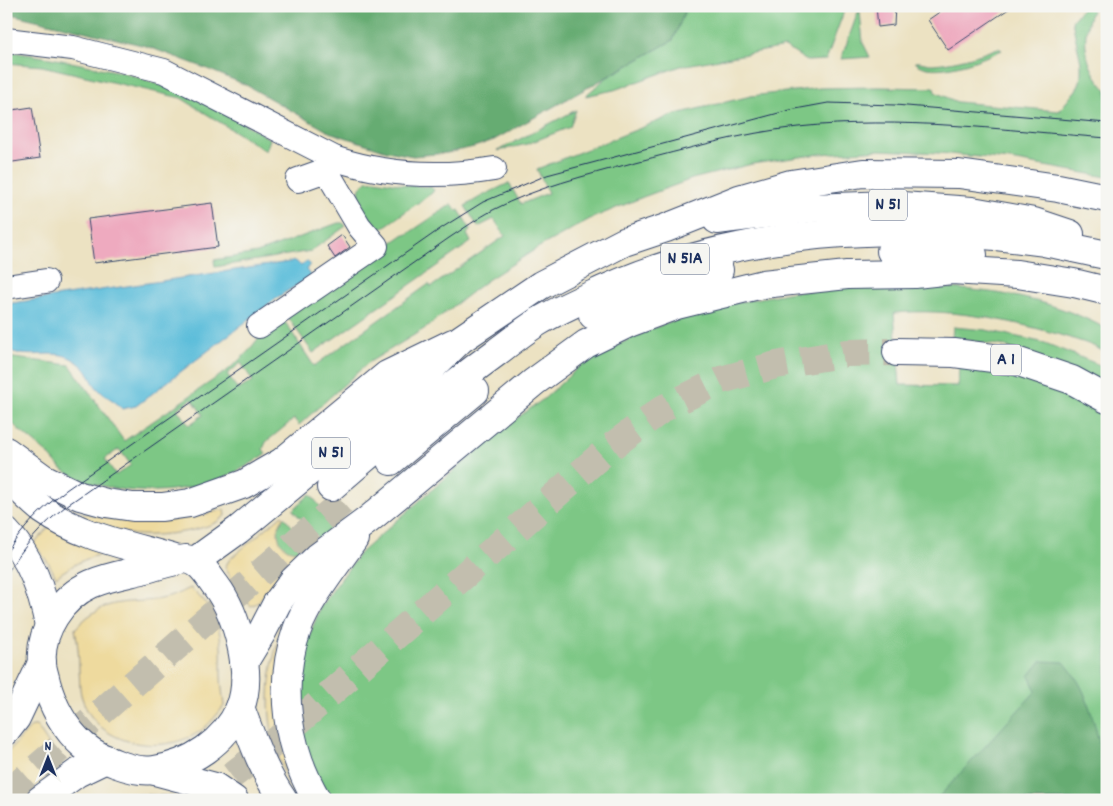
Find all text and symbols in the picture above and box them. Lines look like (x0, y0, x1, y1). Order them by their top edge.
road number: N 51 (869, 190, 907, 220)
road number: N 51A (661, 243, 709, 274)
road number: A 1 (991, 344, 1021, 376)
road number: N 51 (312, 438, 350, 468)
north arrow (22, 734, 72, 784)
text: N (45, 737, 52, 757)

